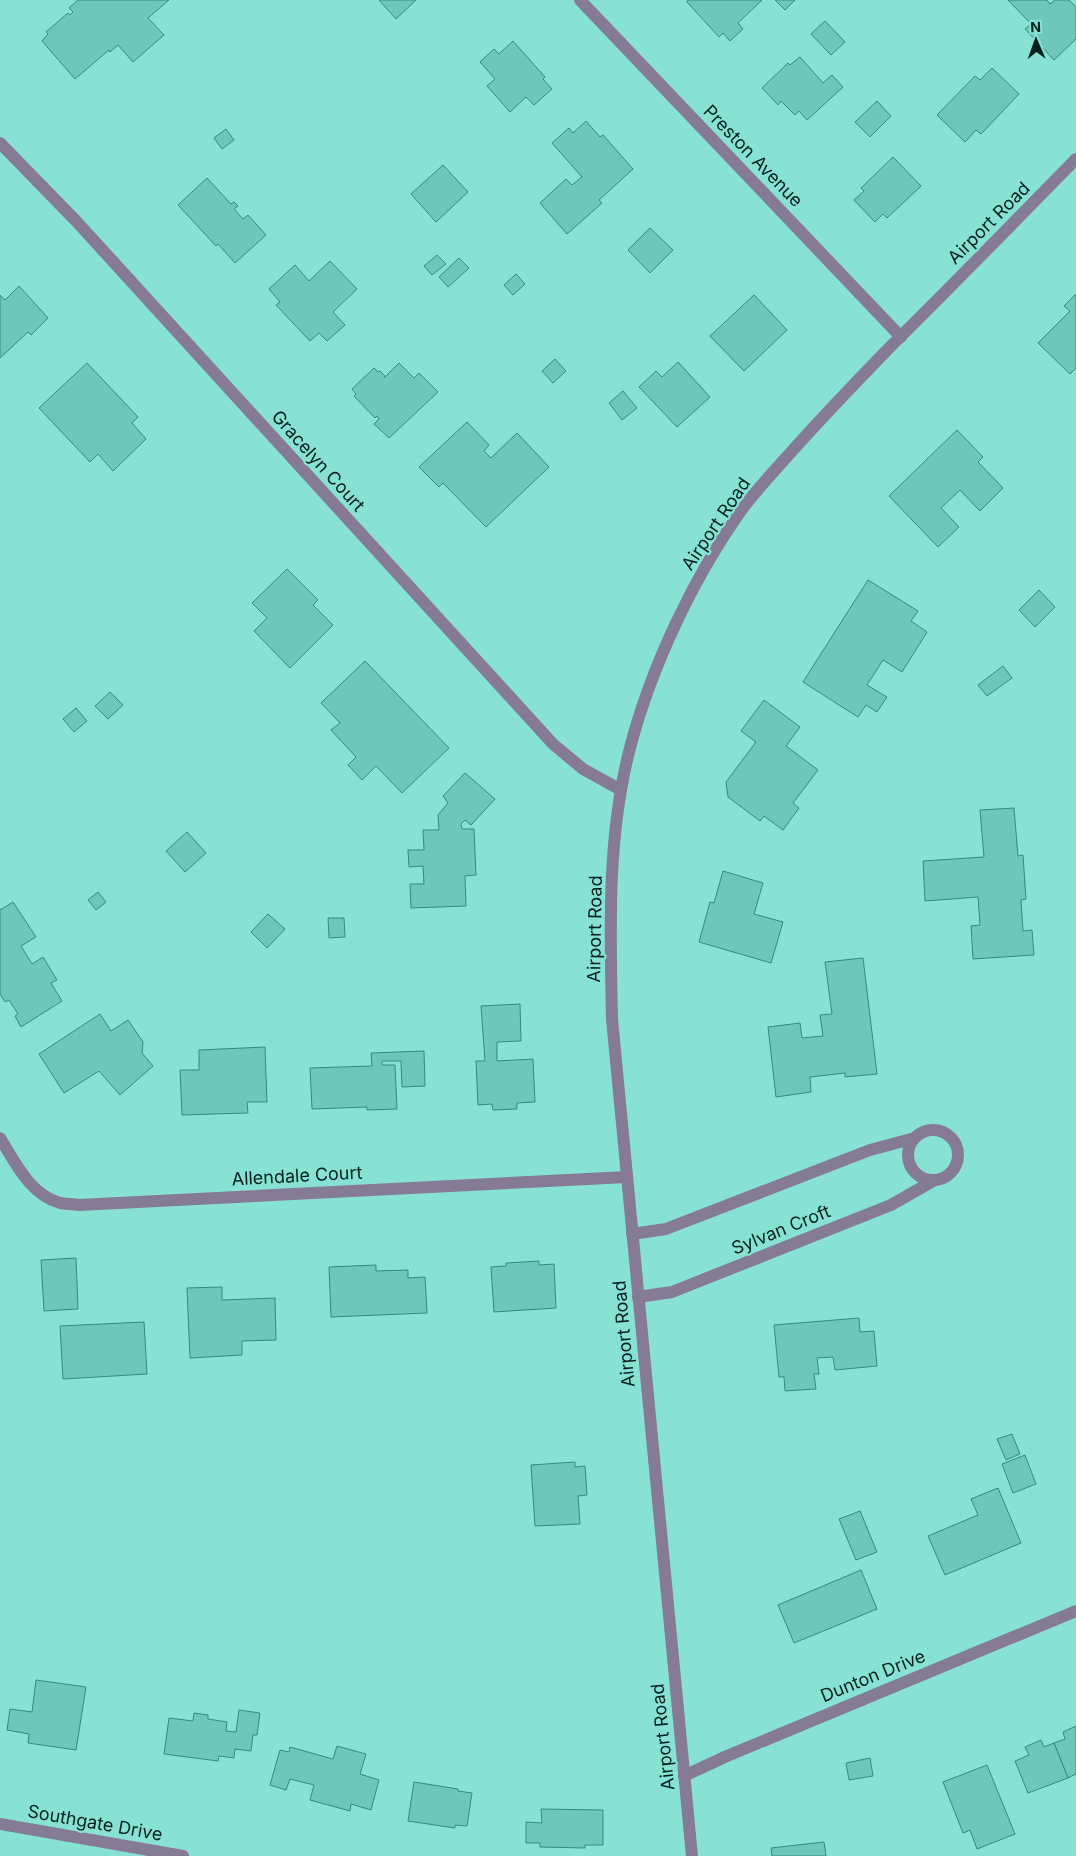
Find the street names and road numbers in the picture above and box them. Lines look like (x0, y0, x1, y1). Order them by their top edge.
street label: Preston Avenue (699, 100, 807, 211)
street label: Airport Road (943, 177, 1034, 268)
street label: Gracelyn Court (267, 406, 369, 516)
street label: Airport Road (677, 473, 754, 574)
street label: Airport Road (583, 875, 606, 983)
street label: Allendale Court (231, 1162, 363, 1189)
street label: Sylvan Croft (728, 1200, 833, 1259)
street label: Airport Road (608, 1280, 639, 1388)
street label: Dunton Drive (817, 1645, 928, 1706)
street label: Airport Road (646, 1683, 679, 1791)
street label: Southgate Drive (26, 1800, 164, 1845)

